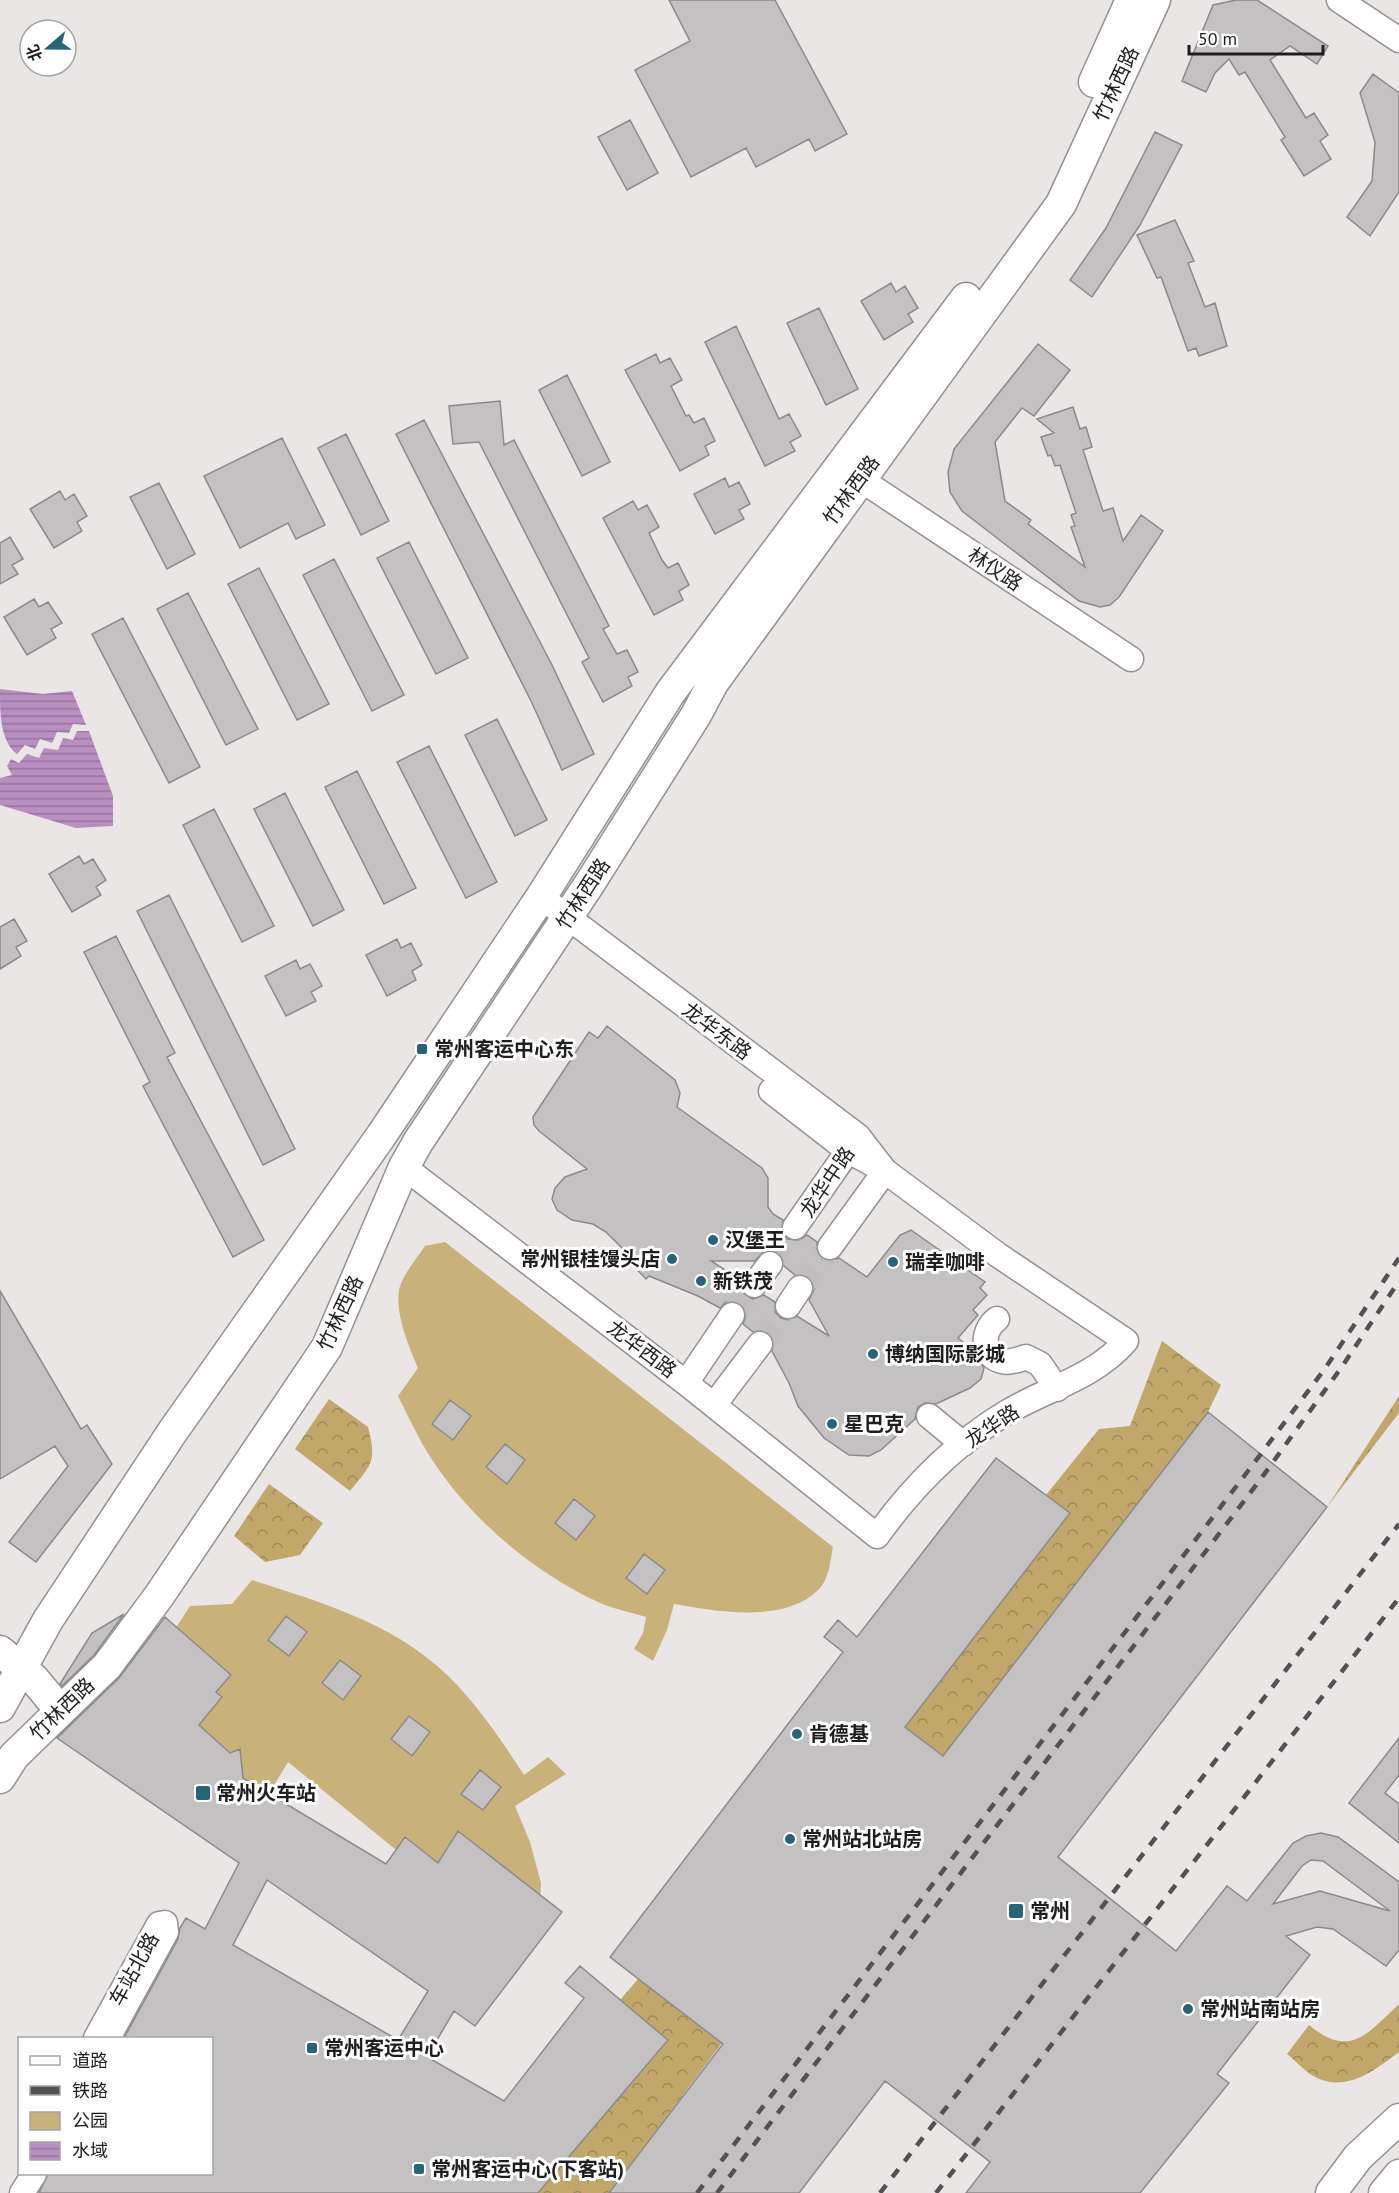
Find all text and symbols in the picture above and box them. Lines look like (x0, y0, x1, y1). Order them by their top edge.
north arrow (18, 18, 78, 78)
scale bar (1189, 18, 1322, 56)
text: 50 m (1198, 27, 1237, 50)
text: 北 (22, 42, 46, 64)
street label: 竹林西路 (1087, 42, 1145, 126)
street label: 竹林西路 (817, 450, 885, 530)
street label: 林仪路 (963, 541, 1027, 597)
street label: 竹林西路 (550, 853, 616, 935)
street label: 龙华东路 (677, 997, 757, 1065)
place label: 常州客运中心东 (434, 1036, 574, 1062)
marker: 常州客运中心东 (415, 1042, 429, 1056)
street label: 龙华中路 (794, 1142, 860, 1222)
place label: 汉堡王 (725, 1227, 785, 1253)
marker: 汉堡王 (706, 1233, 720, 1247)
place label: 常州银桂馒头店 (520, 1246, 660, 1272)
place label: 瑞幸咖啡 (905, 1249, 985, 1275)
marker: 常州银桂馒头店 (665, 1252, 679, 1266)
marker: 瑞幸咖啡 (886, 1255, 900, 1269)
place label: 新铁茂 (713, 1268, 773, 1294)
street label: 竹林西路 (311, 1271, 369, 1355)
marker: 新铁茂 (694, 1274, 708, 1288)
street label: 龙华西路 (602, 1315, 682, 1383)
place label: 博纳国际影城 (885, 1341, 1005, 1367)
marker: 博纳国际影城 (866, 1347, 880, 1361)
street label: 龙华路 (960, 1398, 1024, 1454)
place label: 星巴克 (844, 1411, 904, 1437)
marker: 星巴克 (825, 1417, 839, 1431)
street label: 竹林西路 (24, 1672, 100, 1746)
place label: 肯德基 (809, 1721, 869, 1747)
marker: 肯德基 (790, 1727, 804, 1741)
place label: 常州火车站 (216, 1780, 316, 1806)
marker: 常州火车站 (194, 1784, 212, 1802)
place label: 常州站北站房 (802, 1826, 922, 1852)
marker: 常州站北站房 (783, 1832, 797, 1846)
place label: 常州 (1030, 1898, 1070, 1924)
marker: 常州 (1007, 1902, 1025, 1920)
street label: 车站北路 (103, 1928, 165, 2010)
place label: 常州站南站房 (1200, 1996, 1320, 2022)
marker: 常州站南站房 (1181, 2002, 1195, 2016)
place label: 常州客运中心 (324, 2035, 444, 2061)
legend (18, 2037, 213, 2175)
marker: 常州客运中心 (305, 2041, 319, 2055)
text: 道路 (72, 2049, 108, 2072)
text: 铁路 (72, 2079, 108, 2102)
text: 公园 (72, 2109, 108, 2132)
text: 水域 (72, 2139, 108, 2162)
place label: 常州客运中心(下客站) (431, 2156, 624, 2182)
marker: 常州客运中心(下客站) (412, 2162, 426, 2176)

